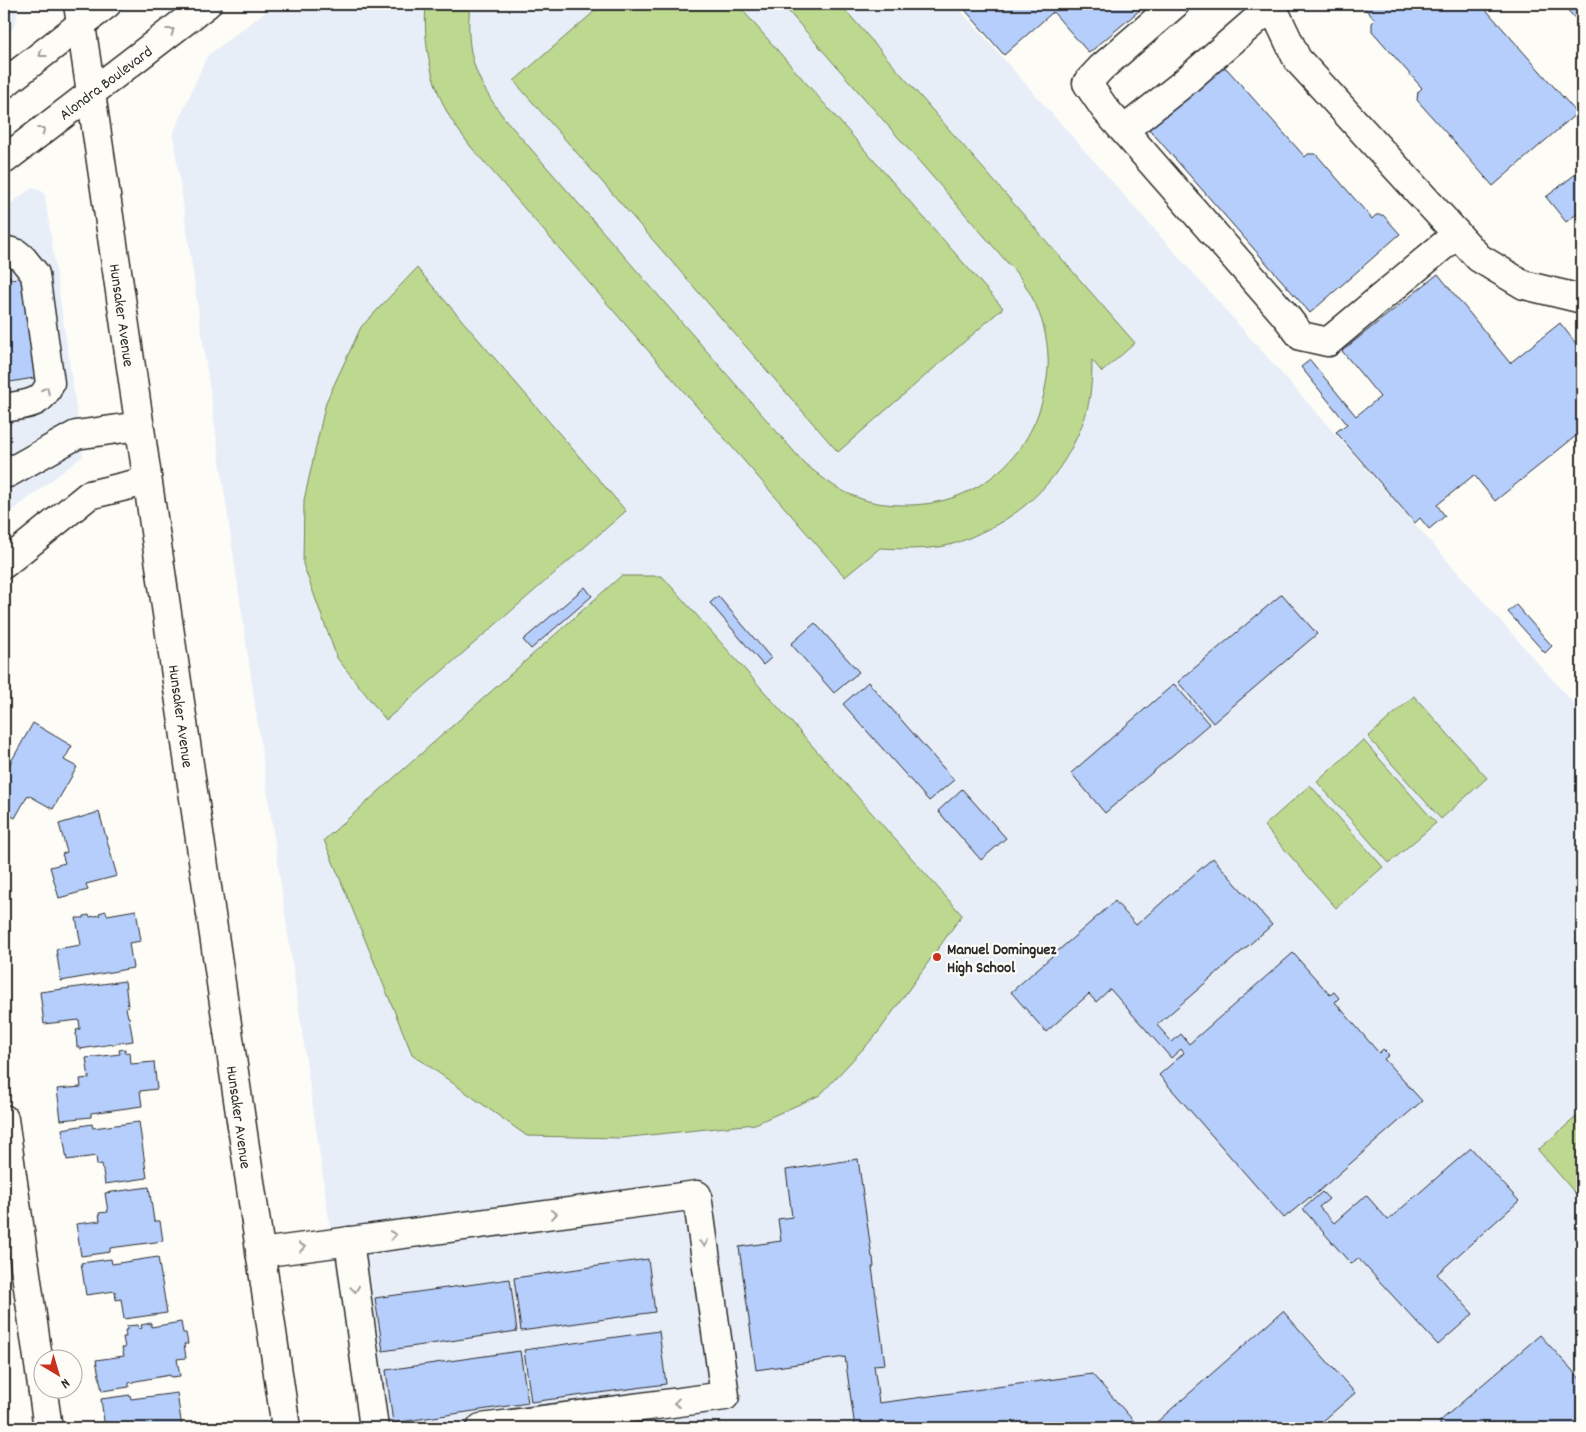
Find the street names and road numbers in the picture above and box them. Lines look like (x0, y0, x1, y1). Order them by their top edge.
street label: Alondra Boulevard (55, 41, 158, 127)
street label: Hunsaker Avenue (102, 262, 139, 368)
street label: Hunsaker Avenue (161, 663, 198, 769)
street label: Hunsaker Avenue (219, 1064, 256, 1170)

